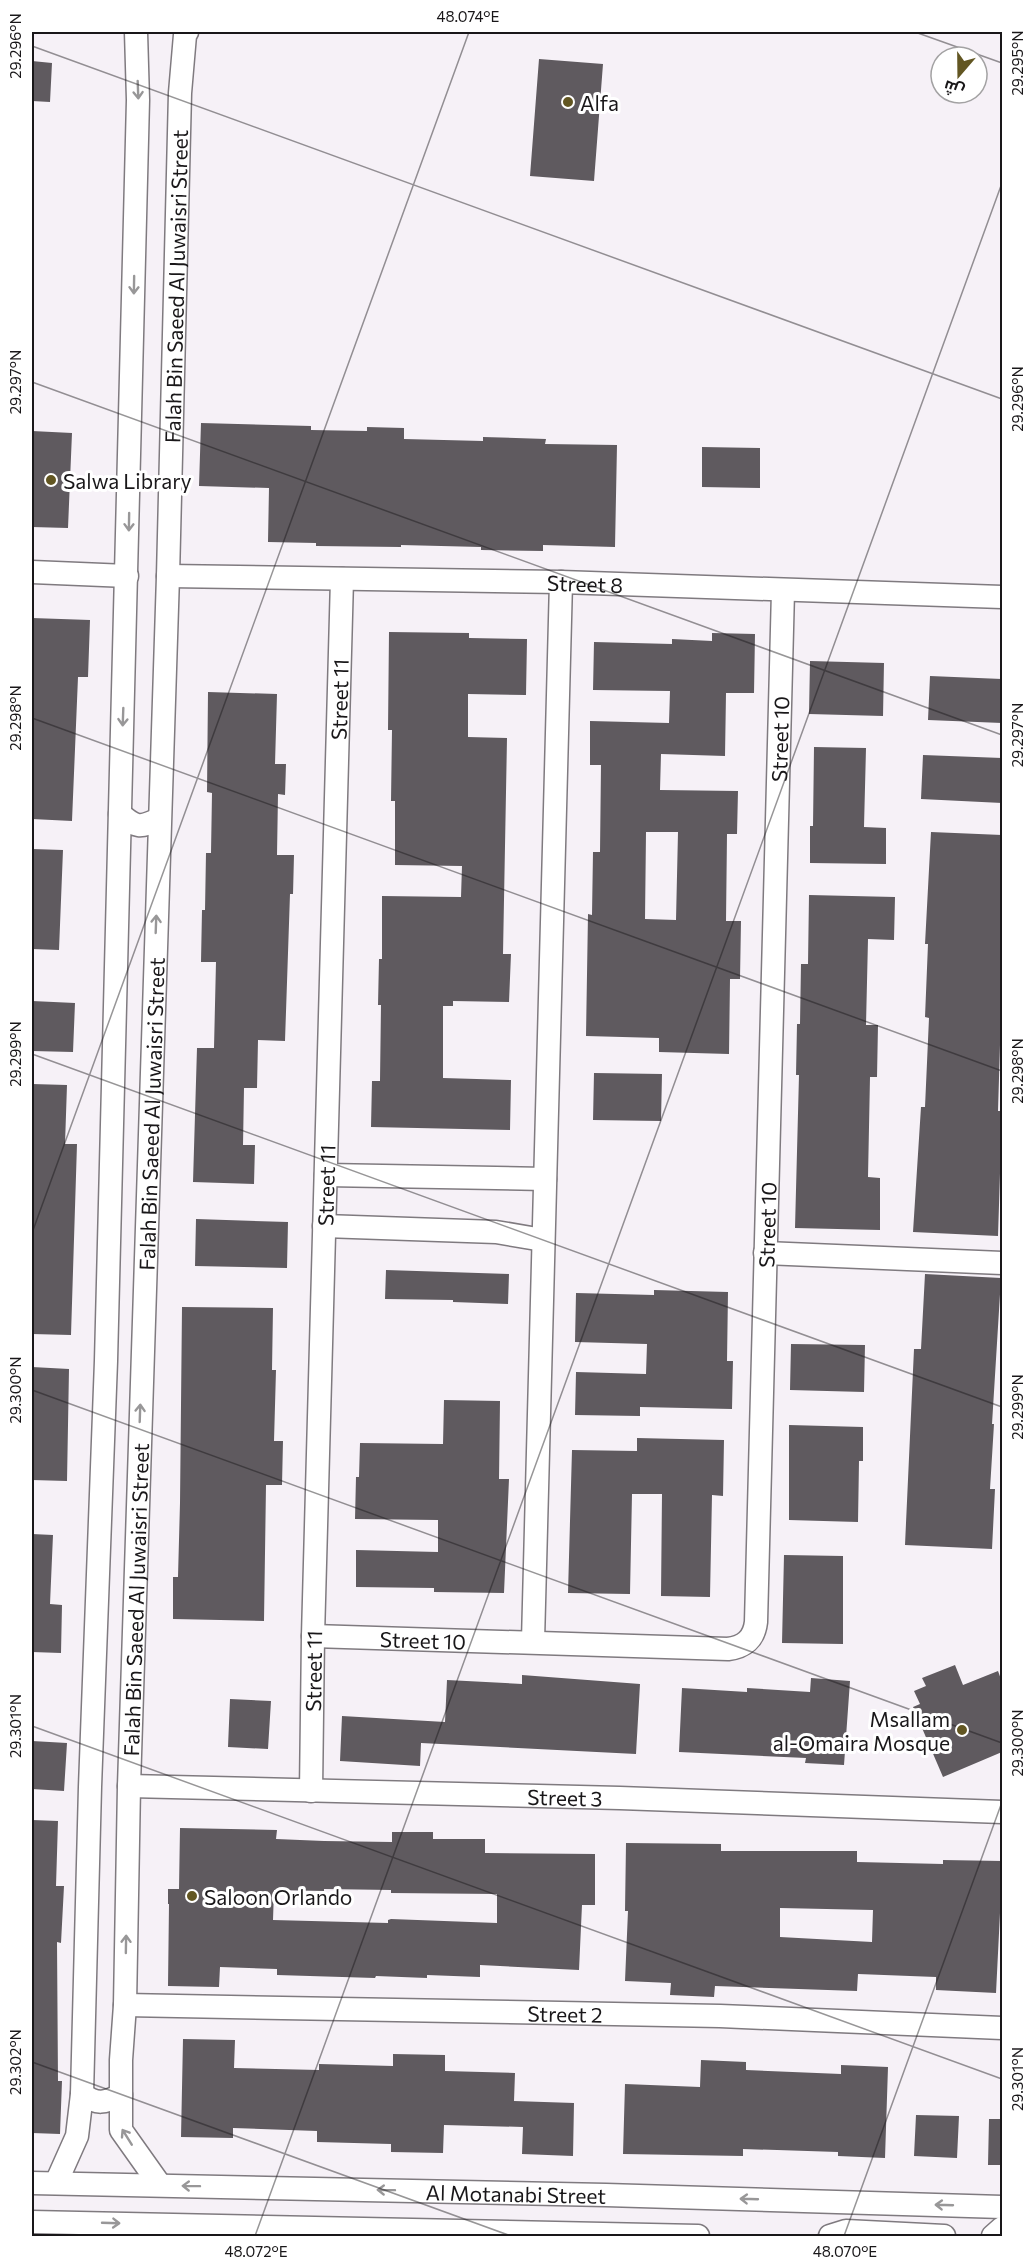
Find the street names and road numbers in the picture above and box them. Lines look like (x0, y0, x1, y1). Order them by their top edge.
street label: Falah Bin Saeed Al Juwaisri Street (159, 129, 192, 443)
street label: Street 8 (547, 569, 623, 597)
street label: Street 11 (325, 658, 352, 740)
street label: Street 10 (766, 696, 793, 782)
street label: Falah Bin Saeed Al Juwaisri Street (133, 957, 168, 1271)
street label: Street 11 (312, 1144, 339, 1226)
street label: Street 10 (753, 1181, 780, 1268)
street label: Falah Bin Saeed Al Juwaisri Street (117, 1443, 153, 1757)
street label: Street 10 (380, 1626, 466, 1653)
street label: Street 11 (300, 1630, 326, 1712)
street label: Street 3 (527, 1783, 603, 1810)
street label: Street 2 (527, 2000, 603, 2026)
street label: Al Motanabi Street (426, 2179, 606, 2207)

